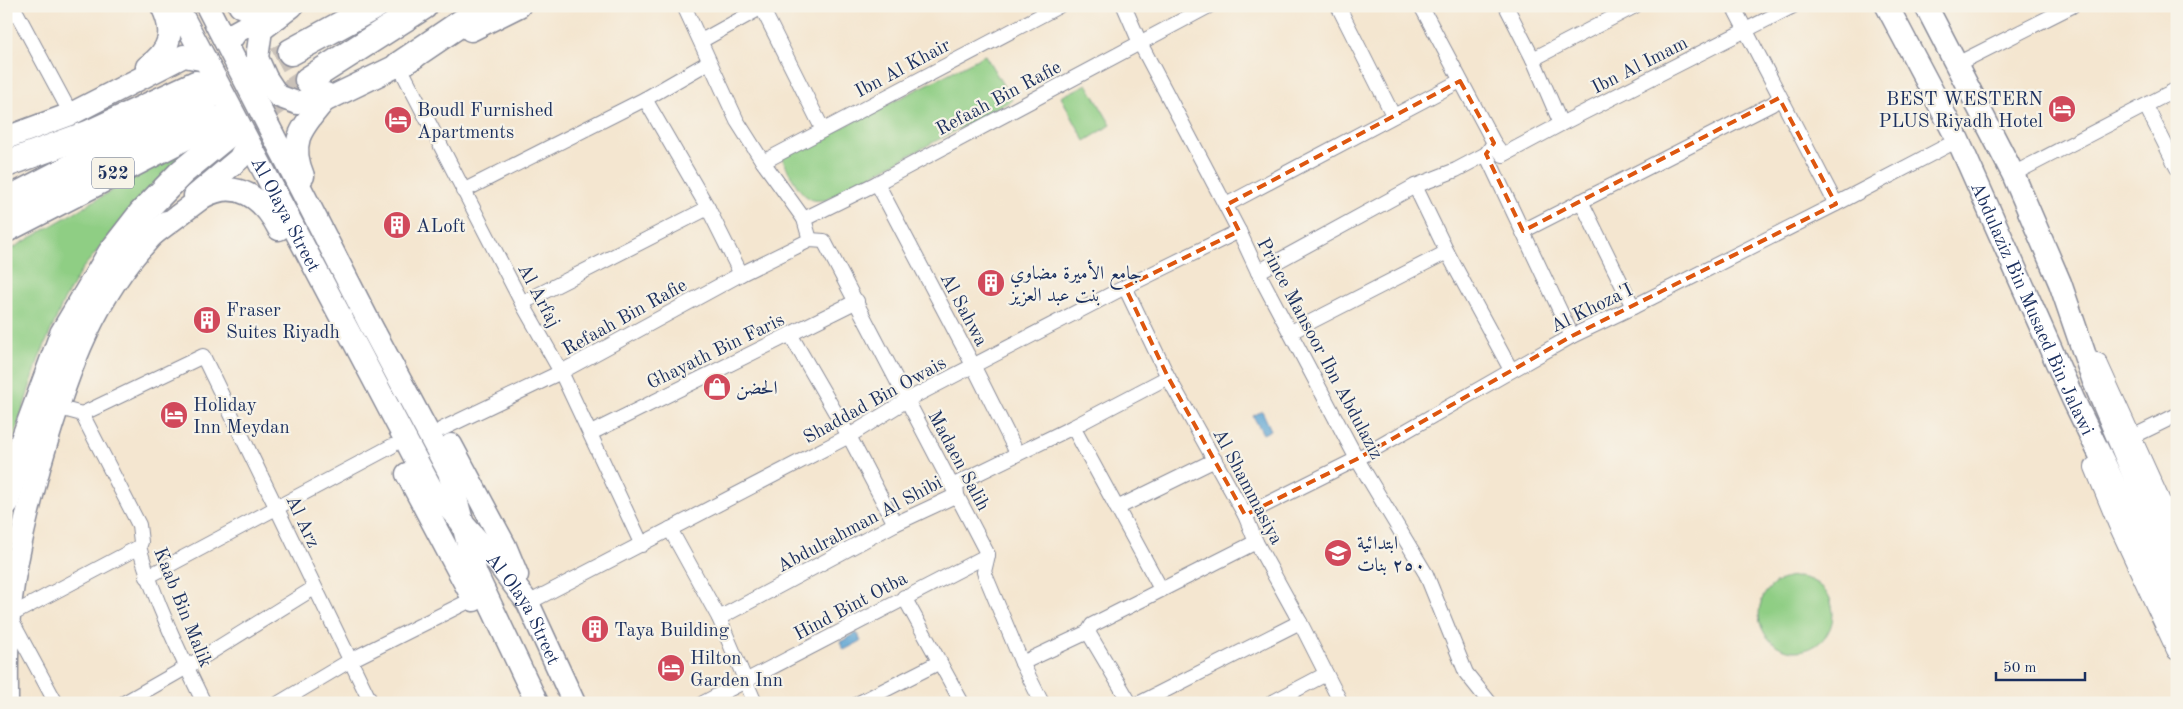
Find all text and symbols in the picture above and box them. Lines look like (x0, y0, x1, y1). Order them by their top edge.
street label: Ibn Al Imam (1589, 34, 1691, 98)
street label: Ibn Al Khair (852, 36, 954, 102)
street label: Refaah Bin Rafie (933, 58, 1065, 140)
place label: BEST WESTERN PLUS Riyadh Hotel (1878, 91, 2043, 132)
hotel icon: BEST WESTERN PLUS Riyadh Hotel (2047, 94, 2077, 124)
place label: Boudl Furnished Apartments (417, 102, 554, 143)
hotel icon: Boudl Furnished Apartments (383, 105, 413, 135)
street label: Al Olaya Street (246, 154, 322, 276)
road number: 522 (92, 158, 134, 188)
street label: Abdulaziz Bin Musaed Bin Jalawi (1966, 180, 2096, 439)
building icon: ALoft (382, 210, 412, 240)
place label: ALoft (416, 218, 466, 237)
street label: Prince Mansoor Ibn Abdulaziz (1252, 235, 1385, 463)
place label: جامع الأميرة مضاوي بنت عبد العزيز (1008, 259, 1142, 307)
street label: Al Arfaj (513, 261, 562, 331)
building icon: جامع الأميرة مضاوي بنت عبد العزيز (976, 268, 1006, 298)
street label: Al Sahwa (936, 270, 990, 350)
street label: Refaah Bin Rafie (560, 276, 690, 360)
street label: Al Khoza'I (1548, 281, 1636, 337)
place label: Fraser Suites Riyadh (226, 302, 340, 343)
building icon: Fraser Suites Riyadh (192, 305, 222, 335)
street label: Ghayath Bin Faris (644, 311, 788, 394)
street label: Shaddad Bin Owais (801, 354, 950, 448)
shop icon: الحضن (702, 372, 732, 402)
place label: الحضن (736, 380, 778, 401)
place label: Holiday Inn Meydan (193, 397, 290, 438)
hotel icon: Holiday Inn Meydan (159, 400, 189, 430)
street label: Madaen Salih (923, 408, 992, 515)
street label: Al Shammasiya (1208, 426, 1286, 549)
street label: Abdulrahman Al Shibi (774, 474, 946, 577)
street label: Al Arz (281, 493, 322, 551)
place label: ابتدائية ٢٥٠ بنات (1357, 535, 1426, 576)
school or university icon: ابتدائية ٢٥٠ بنات (1323, 538, 1353, 568)
street label: Kaab Bin Malik (149, 545, 214, 671)
street label: Al Olaya Street (482, 550, 562, 668)
street label: Hind Bint Otba (791, 569, 911, 645)
building icon: Taya Building (580, 614, 610, 644)
place label: Taya Building (614, 622, 730, 641)
scale bar (1996, 649, 2084, 681)
place label: Hilton Garden Inn (690, 650, 783, 691)
hotel icon: Hilton Garden Inn (656, 653, 686, 683)
text: 50 m (2003, 661, 2037, 676)

